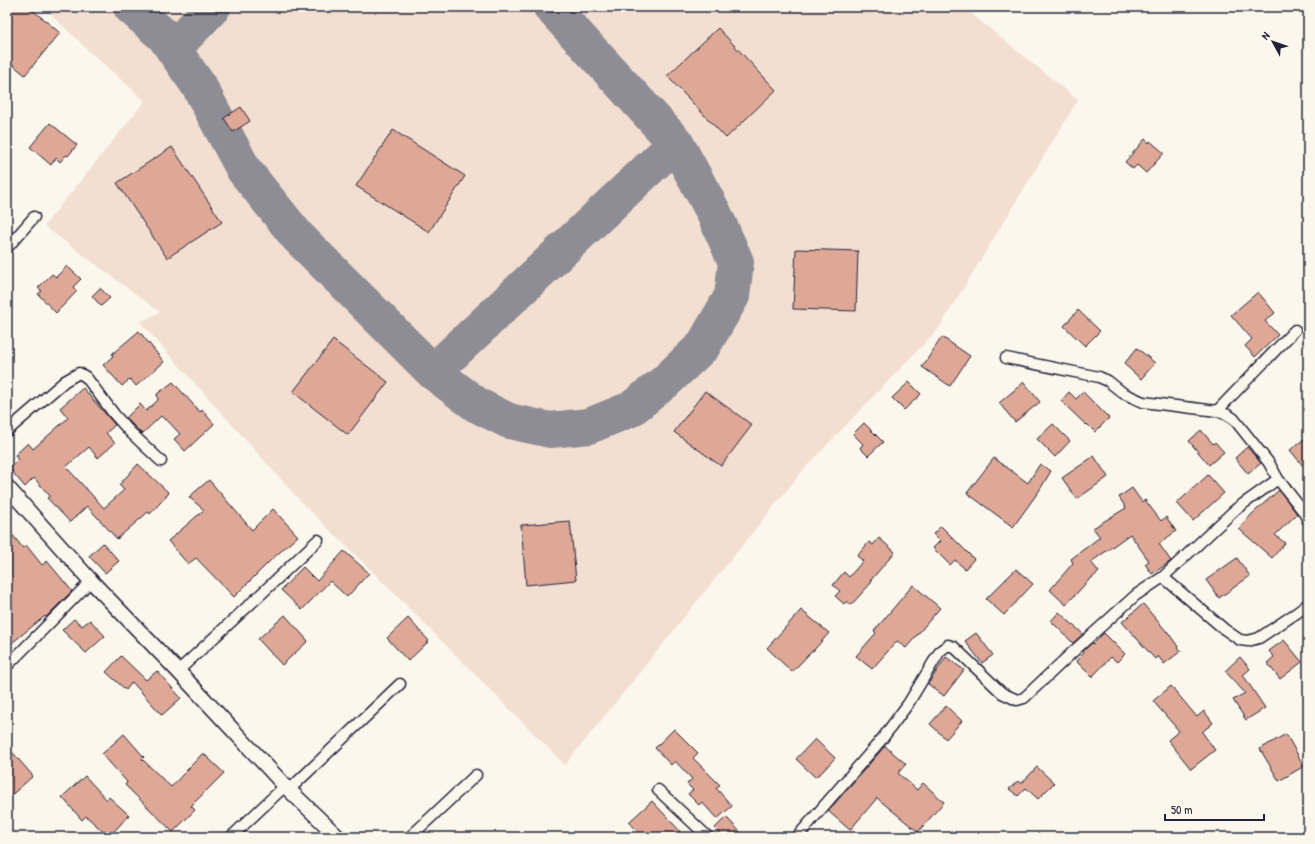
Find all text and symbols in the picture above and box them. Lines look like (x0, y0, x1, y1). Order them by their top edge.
north arrow (1253, 22, 1293, 62)
text: N (1258, 29, 1273, 42)
scale bar (1165, 796, 1264, 822)
text: 50 m (1171, 801, 1192, 818)

